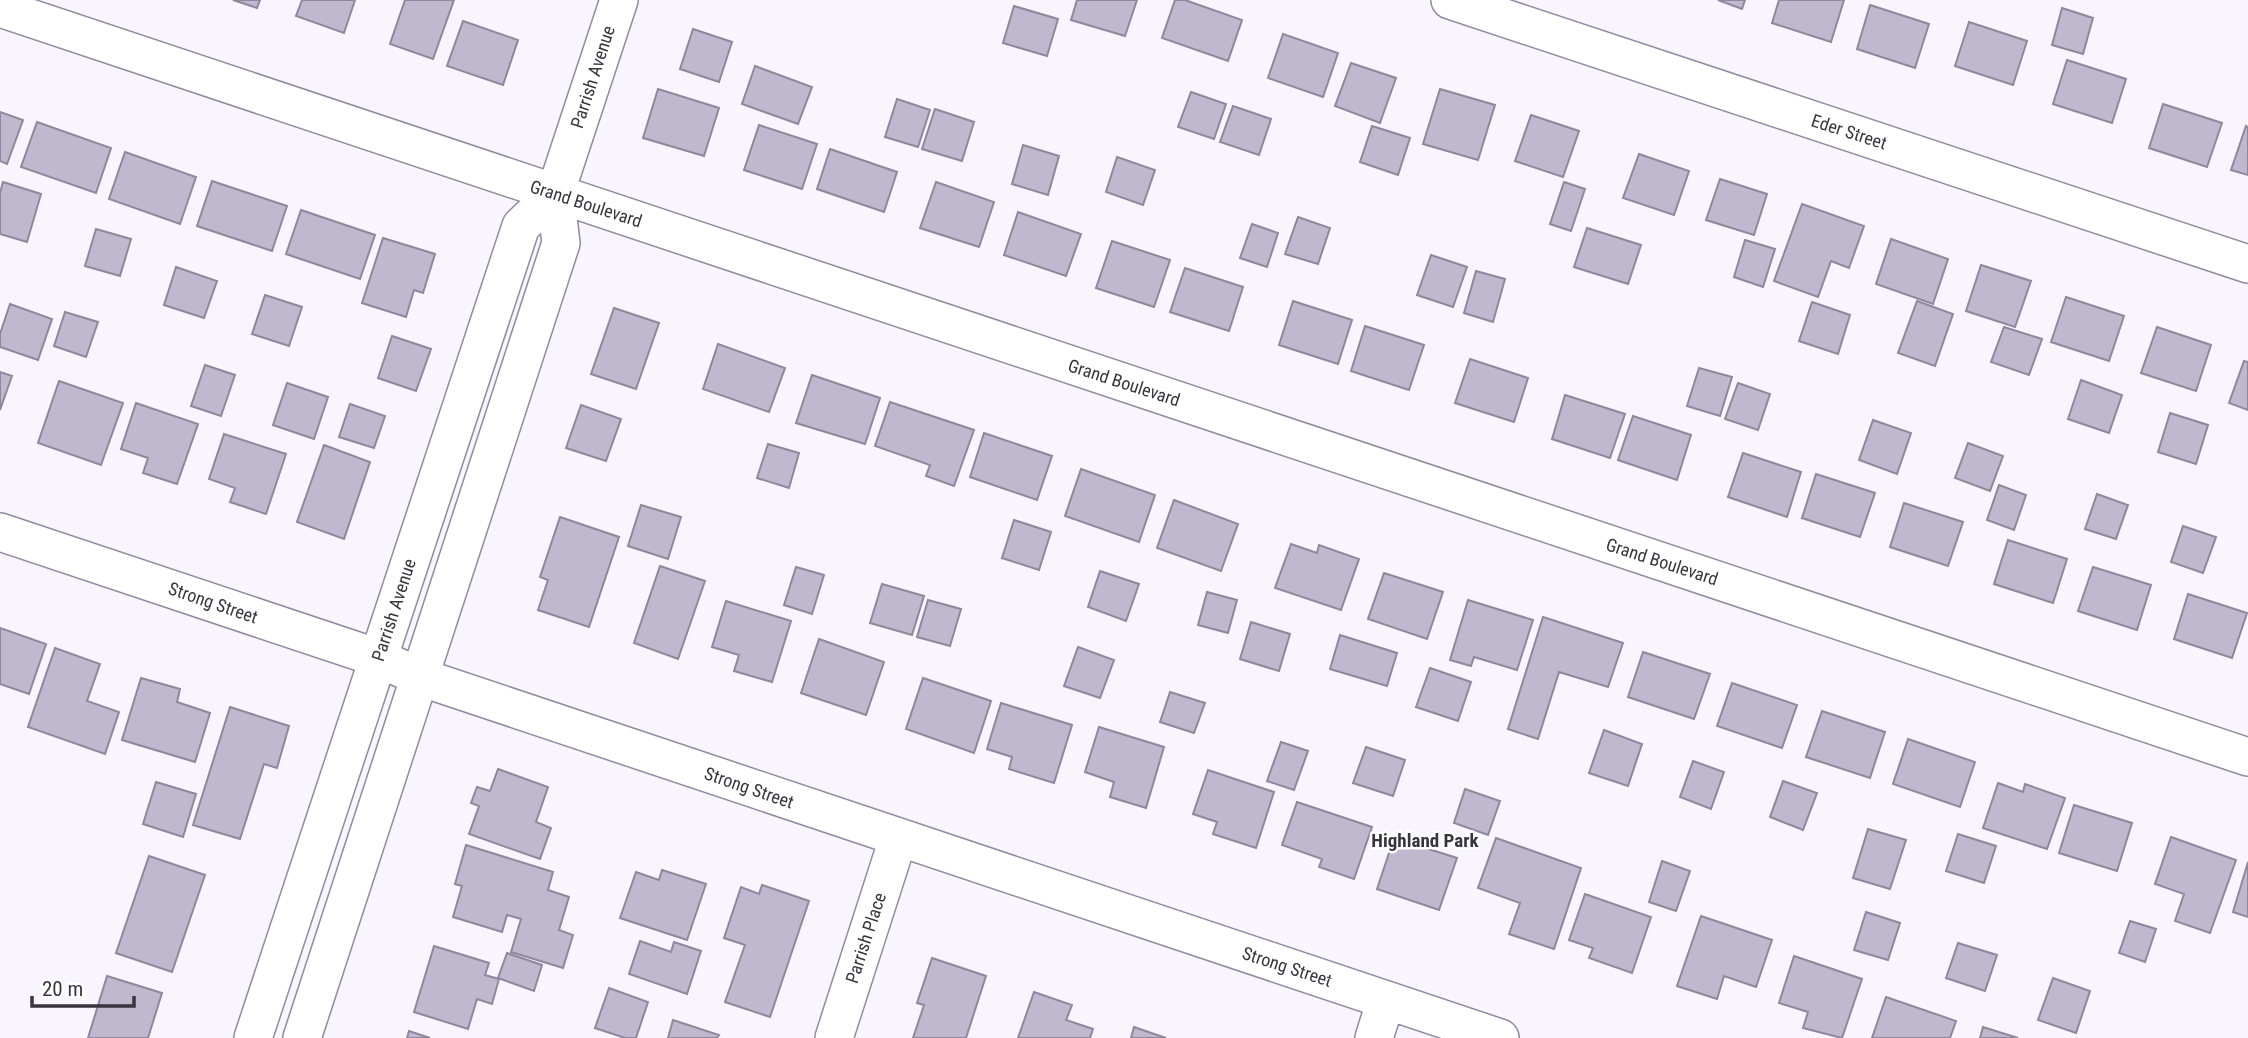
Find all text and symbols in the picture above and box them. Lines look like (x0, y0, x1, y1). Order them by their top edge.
street label: Parrish Avenue (566, 23, 619, 131)
street label: Eder Street (1809, 109, 1889, 154)
street label: Grand Boulevard (527, 176, 645, 232)
street label: Grand Boulevard (1065, 355, 1183, 411)
street label: Grand Boulevard (1603, 534, 1721, 590)
street label: Parrish Avenue (367, 556, 420, 664)
street label: Strong Street (166, 577, 261, 628)
street label: Strong Street (702, 762, 797, 813)
district label: Highland Park (1371, 829, 1480, 852)
street label: Parrish Place (841, 890, 890, 986)
street label: Strong Street (1240, 942, 1335, 991)
scale bar (32, 964, 133, 1008)
text: 20 m (42, 977, 83, 1001)

